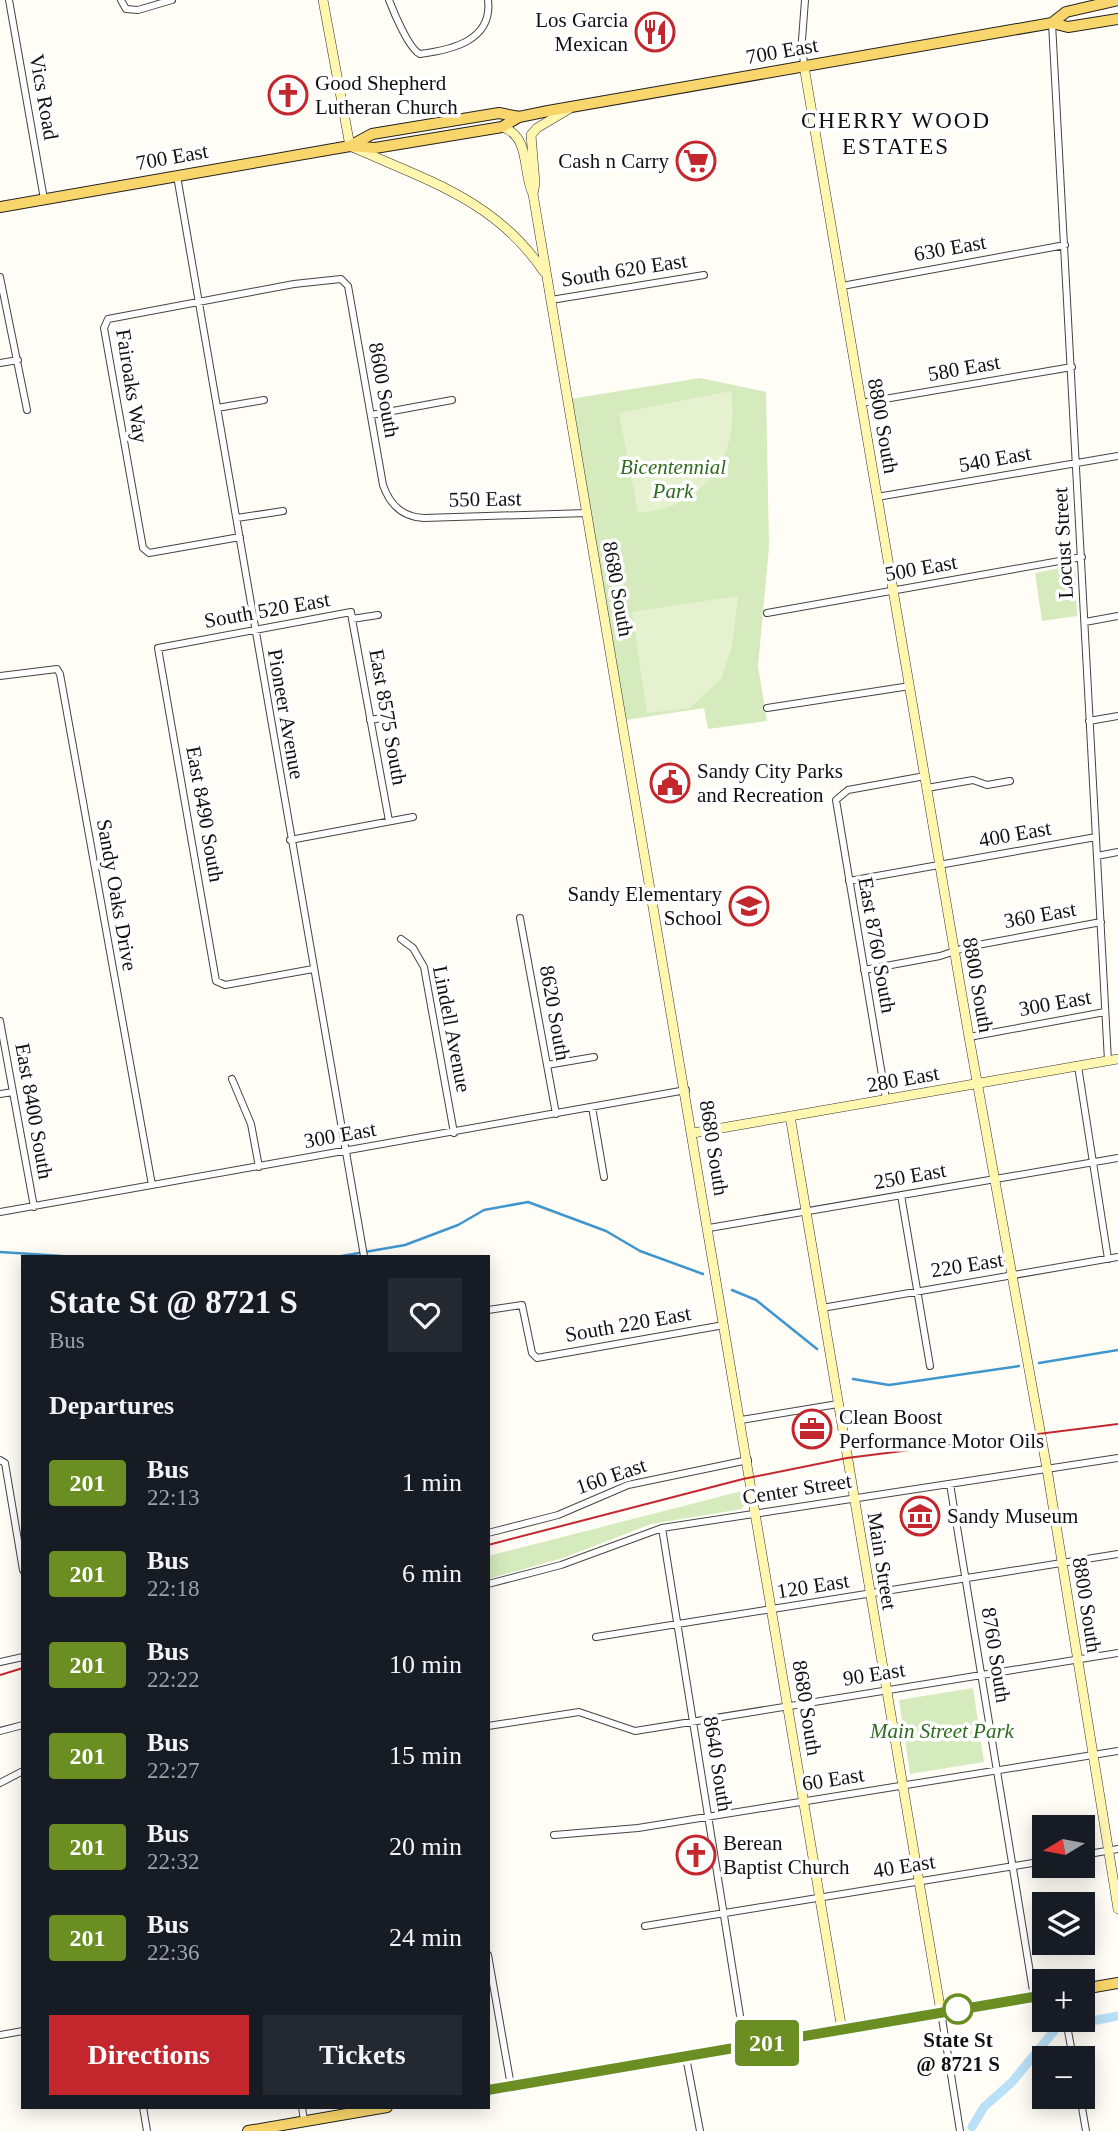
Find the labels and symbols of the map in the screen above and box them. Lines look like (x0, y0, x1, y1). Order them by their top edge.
place label: Los Garcia Mexican (535, 8, 629, 56)
restaurant icon: Los Garcia Mexican (634, 11, 676, 53)
street label: 700 East (744, 33, 820, 69)
street label: Vics Road (25, 52, 63, 142)
place label: Good Shepherd Lutheran Church (315, 71, 458, 119)
church icon: Good Shepherd Lutheran Church (267, 74, 309, 116)
district label: CHERRY WOOD ESTATES (801, 108, 991, 159)
street label: 700 East (134, 139, 210, 175)
supermarket icon: Cash n Carry (675, 140, 717, 182)
place label: Cash n Carry (558, 149, 669, 173)
street label: 630 East (912, 230, 988, 266)
street label: South 620 East (559, 248, 689, 292)
street label: Fairoaks Way (111, 327, 153, 445)
street label: 8600 South (364, 341, 404, 440)
street label: 580 East (926, 350, 1002, 386)
street label: 8800 South (863, 377, 903, 476)
street label: 540 East (957, 441, 1033, 477)
park label: Bicentennial Park (620, 455, 726, 503)
street label: 550 East (448, 486, 522, 512)
street label: Locust Street (1048, 487, 1078, 599)
street label: 8680 South (598, 540, 638, 639)
street label: 500 East (883, 550, 959, 586)
street label: South 520 East (202, 587, 332, 633)
street label: Pioneer Avenue (263, 647, 309, 781)
street label: East 8575 South (364, 647, 412, 787)
street label: East 8490 South (181, 744, 229, 884)
place label: Sandy City Parks and Recreation (697, 759, 843, 807)
public building icon: Sandy City Parks and Recreation (649, 762, 691, 804)
street label: 400 East (977, 816, 1053, 852)
street label: Sandy Oaks Drive (92, 817, 142, 973)
street label: East 8760 South (853, 875, 901, 1015)
place label: Sandy Elementary School (567, 882, 722, 930)
school or university icon: Sandy Elementary School (728, 885, 770, 927)
street label: 360 East (1002, 897, 1078, 933)
street label: 8800 South (958, 936, 998, 1035)
street label: Lindell Avenue (428, 964, 476, 1094)
street label: 8620 South (535, 964, 575, 1063)
street label: 300 East (1017, 985, 1093, 1021)
street label: East 8400 South (10, 1041, 58, 1181)
street label: 280 East (865, 1061, 941, 1097)
street label: 8680 South (695, 1099, 733, 1198)
street label: 300 East (302, 1117, 378, 1153)
street label: 250 East (872, 1158, 948, 1194)
street label: 220 East (929, 1247, 1005, 1283)
street label: South 220 East (563, 1301, 693, 1347)
place label: Clean Boost Performance Motor Oils (839, 1405, 1044, 1453)
office icon: Clean Boost Performance Motor Oils (791, 1408, 833, 1450)
street label: 160 East (573, 1453, 650, 1499)
street label: Center Street (741, 1469, 853, 1509)
museum icon: Sandy Museum (899, 1495, 941, 1537)
place label: Sandy Museum (947, 1504, 1078, 1528)
street label: Main Street (862, 1510, 902, 1612)
street label: 8800 South (1068, 1556, 1106, 1655)
street label: 120 East (775, 1568, 851, 1604)
street label: 8760 South (977, 1606, 1015, 1705)
street label: 90 East (841, 1657, 907, 1691)
street label: 8680 South (788, 1659, 826, 1758)
street label: 8640 South (699, 1715, 737, 1814)
park label: Main Street Park (869, 1719, 1015, 1743)
street label: 60 East (800, 1762, 866, 1796)
north arrow (1032, 1815, 1096, 1878)
place label: Berean Baptist Church (723, 1831, 850, 1879)
church icon: Berean Baptist Church (675, 1834, 717, 1876)
street label: 40 East (871, 1849, 937, 1883)
marker: State St @ 8721 S (943, 1994, 973, 2024)
line badge: 201 (727, 2020, 807, 2066)
place label: State St @ 8721 S (916, 2028, 1000, 2076)

